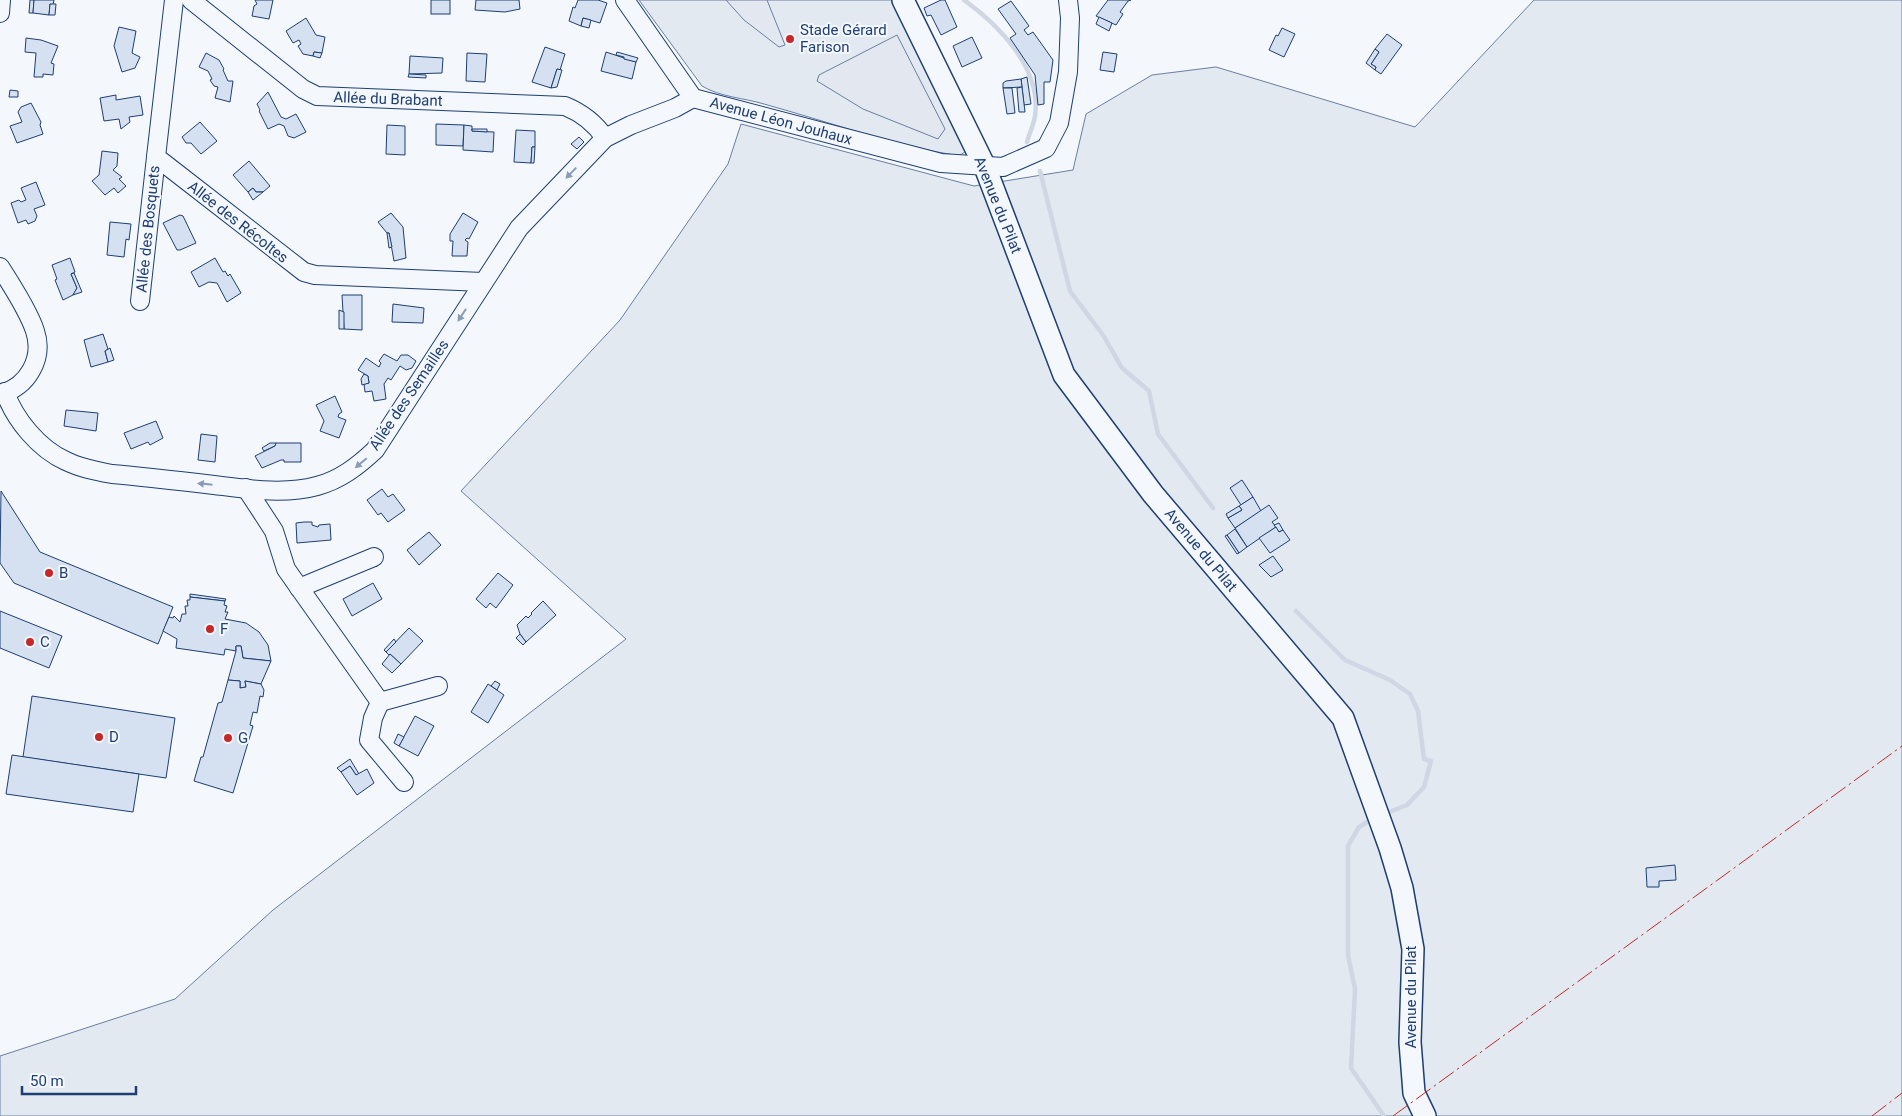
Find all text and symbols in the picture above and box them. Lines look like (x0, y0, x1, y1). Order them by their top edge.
place label: Stade Gérard Farison (800, 21, 887, 56)
marker: Stade Gérard Farison (784, 33, 796, 45)
street label: Allée du Brabant (333, 88, 443, 110)
street label: Avenue Léon Jouhaux (708, 93, 855, 149)
street label: Avenue du Pilat (970, 154, 1026, 256)
street label: Allée des Bosquets (132, 165, 164, 293)
one-way arrow (565, 167, 577, 179)
street label: Allée des Récoltes (184, 177, 292, 267)
one-way arrow (457, 308, 467, 322)
street label: Allée des Semailles (365, 336, 453, 454)
one-way arrow (355, 457, 367, 469)
one-way arrow (197, 480, 213, 488)
street label: Avenue du Pilat (1161, 505, 1241, 595)
place label: B (59, 564, 68, 582)
marker: B (43, 567, 55, 579)
place label: F (220, 620, 228, 638)
marker: F (204, 623, 216, 635)
place label: C (40, 633, 50, 651)
marker: C (24, 636, 36, 648)
place label: D (109, 728, 119, 746)
place label: G (238, 729, 248, 747)
marker: D (93, 731, 105, 743)
marker: G (222, 732, 234, 744)
street label: Avenue du Pilat (1402, 945, 1420, 1049)
scale bar (22, 1064, 136, 1096)
text: 50 m (30, 1072, 64, 1090)

